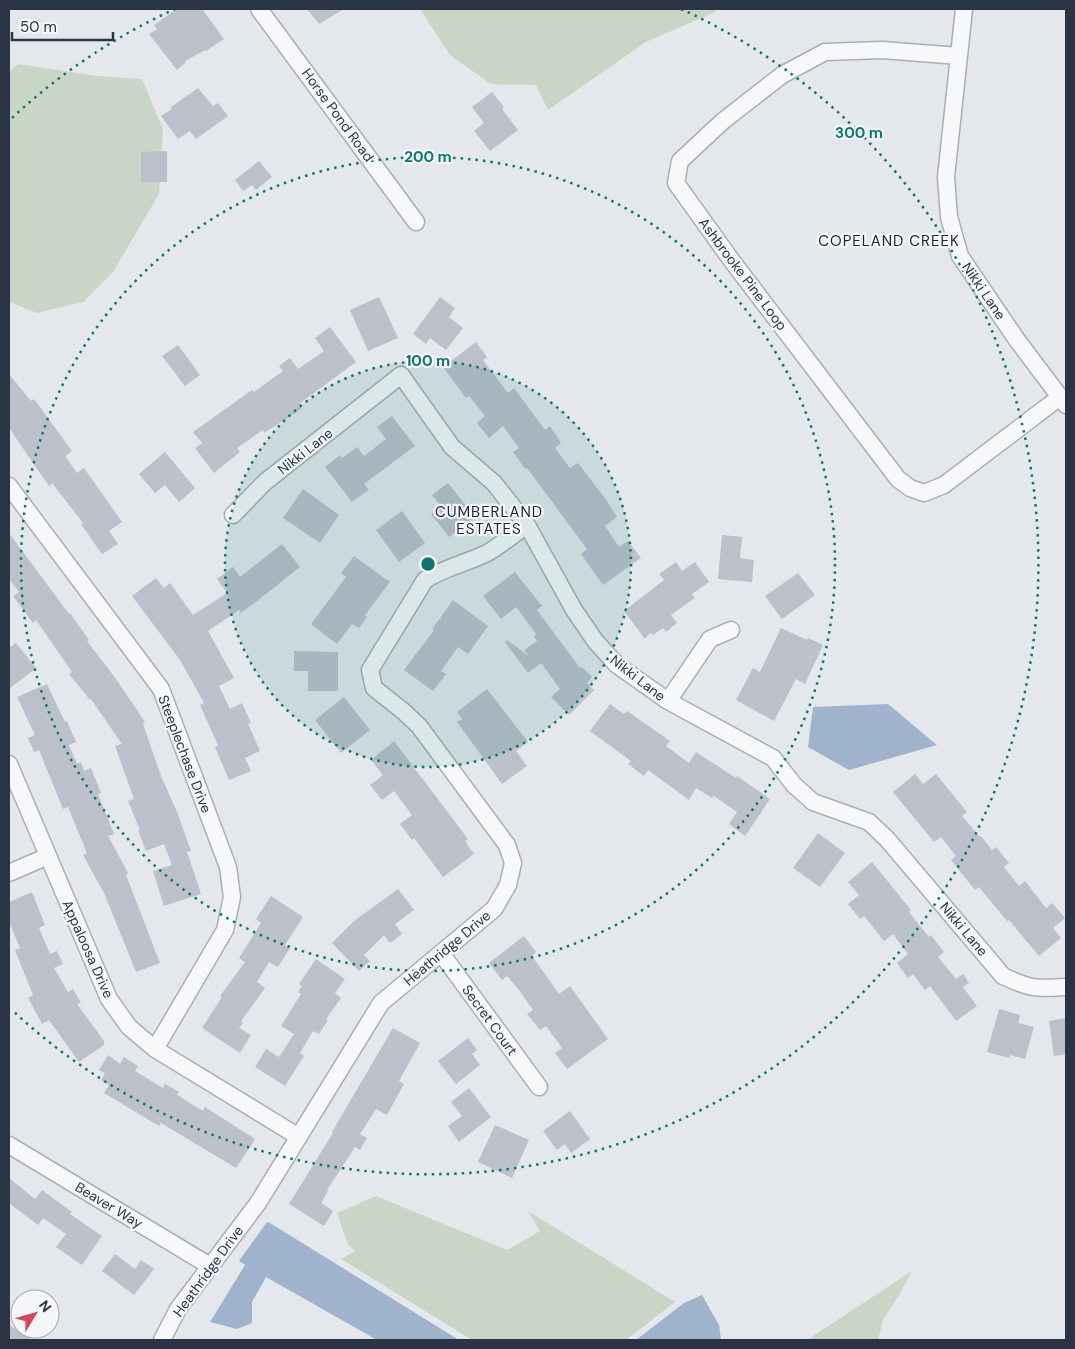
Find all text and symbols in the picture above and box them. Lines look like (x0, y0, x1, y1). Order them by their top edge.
scale bar (12, 10, 114, 42)
text: 50 m (20, 17, 57, 37)
street label: Horse Pond Road (298, 65, 378, 165)
text: 300 m (835, 123, 883, 143)
text: 200 m (404, 147, 452, 167)
street label: Ashbrooke Pine Loop (695, 214, 791, 334)
district label: COPELAND CREEK (818, 231, 960, 251)
street label: Nikki Lane (958, 259, 1010, 323)
text: 100 m (406, 351, 450, 371)
street label: Nikki Lane (274, 424, 336, 478)
district label: CUMBERLAND ESTATES (435, 502, 543, 539)
centre of rings (419, 555, 437, 573)
street label: Nikki Lane (607, 651, 669, 705)
street label: Steeplechase Drive (154, 693, 216, 815)
street label: Appaloosa Drive (58, 897, 118, 1001)
street label: Nikki Lane (936, 898, 992, 960)
street label: Heathridge Drive (400, 906, 494, 990)
street label: Secret Court (458, 981, 522, 1059)
street label: Beaver Way (72, 1178, 146, 1232)
street label: Heathridge Drive (169, 1222, 247, 1320)
north arrow (10, 1289, 60, 1339)
text: N (35, 1297, 56, 1316)

